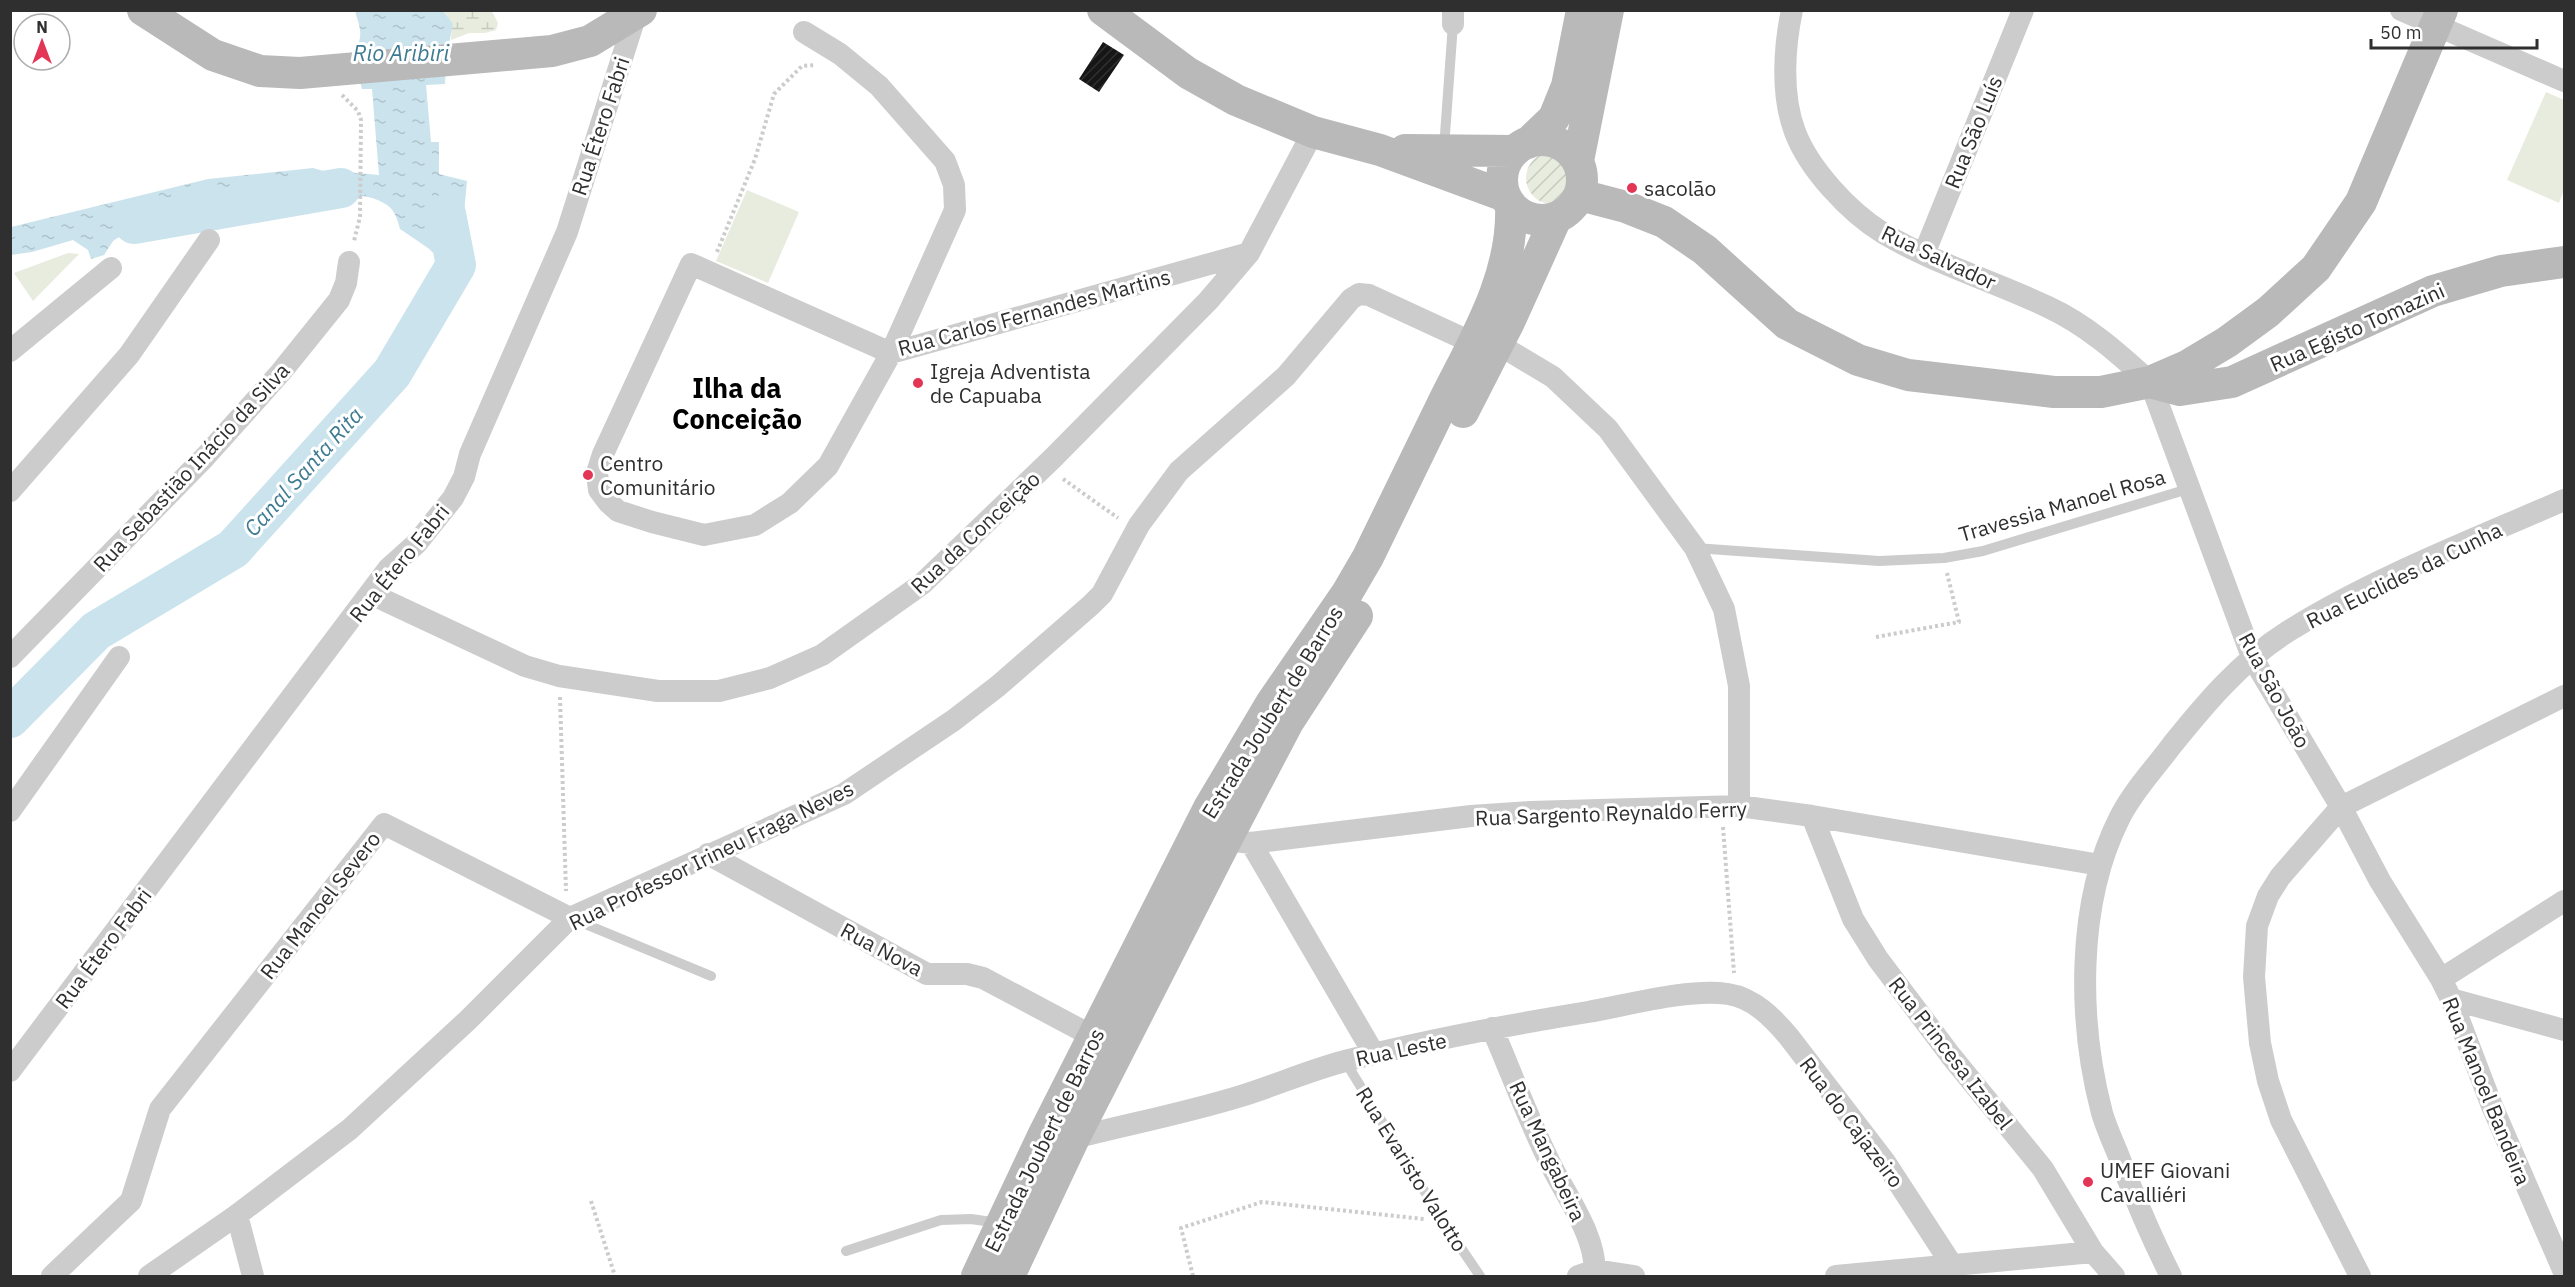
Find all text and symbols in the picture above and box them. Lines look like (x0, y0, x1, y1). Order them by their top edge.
north arrow (12, 12, 72, 72)
scale bar (2371, 12, 2538, 50)
text: N (36, 17, 48, 37)
text: 50 m (2380, 21, 2422, 44)
water label: Rio Aribiri (353, 38, 449, 67)
street label: Rua Étero Fabri (564, 53, 636, 199)
street label: Rua São Luís (1938, 71, 2008, 193)
place label: sacolão (1644, 174, 1716, 202)
marker: sacolão (1625, 181, 1639, 195)
street label: Rua Salvador (1877, 218, 2001, 296)
street label: Rua Carlos Fernandes Martins (894, 262, 1174, 362)
street label: Rua Egisto Tomazini (2265, 276, 2449, 378)
street label: Rua Sebastião Inácio da Silva (87, 357, 295, 577)
place label: Igreja Adventista de Capuaba (930, 357, 1091, 409)
district label: Ilha da Conceição (672, 370, 802, 436)
marker: Igreja Adventista de Capuaba (911, 376, 925, 390)
water label: Canal Santa Rita (237, 400, 369, 542)
place label: Centro Comunitário (600, 449, 716, 501)
street label: Travessia Manoel Rosa (1955, 462, 2169, 548)
street label: Rua da Conceição (904, 465, 1046, 599)
marker: Centro Comunitário (581, 468, 595, 482)
street label: Rua Étero Fabri (343, 498, 455, 628)
street label: Rua Euclides da Cunha (2301, 515, 2507, 635)
street label: Estrada Joubert de Barros (1195, 600, 1349, 824)
street label: Rua São João (2233, 627, 2317, 753)
street label: Rua Professor Irineu Fraga Neves (564, 774, 858, 936)
street label: Rua Sargento Reynaldo Ferry (1474, 794, 1748, 832)
street label: Rua Manoel Severo (253, 825, 387, 985)
street label: Rua Étero Fabri (48, 882, 158, 1014)
street label: Rua Nova (836, 916, 928, 982)
street label: Rua Princesa Izabel (1883, 971, 2019, 1135)
street label: Rua Manoel Bandeira (2436, 993, 2538, 1189)
street label: Estrada Joubert de Barros (977, 1023, 1111, 1257)
street label: Rua Leste (1353, 1026, 1449, 1072)
street label: Rua do Cajazeiro (1794, 1051, 1910, 1193)
street label: Rua Mangabeira (1503, 1076, 1593, 1226)
street label: Rua Evaristo Valotto (1350, 1081, 1474, 1257)
place label: UMEF Giovani Cavalliéri (2100, 1156, 2230, 1208)
marker: UMEF Giovani Cavalliéri (2081, 1175, 2095, 1189)

